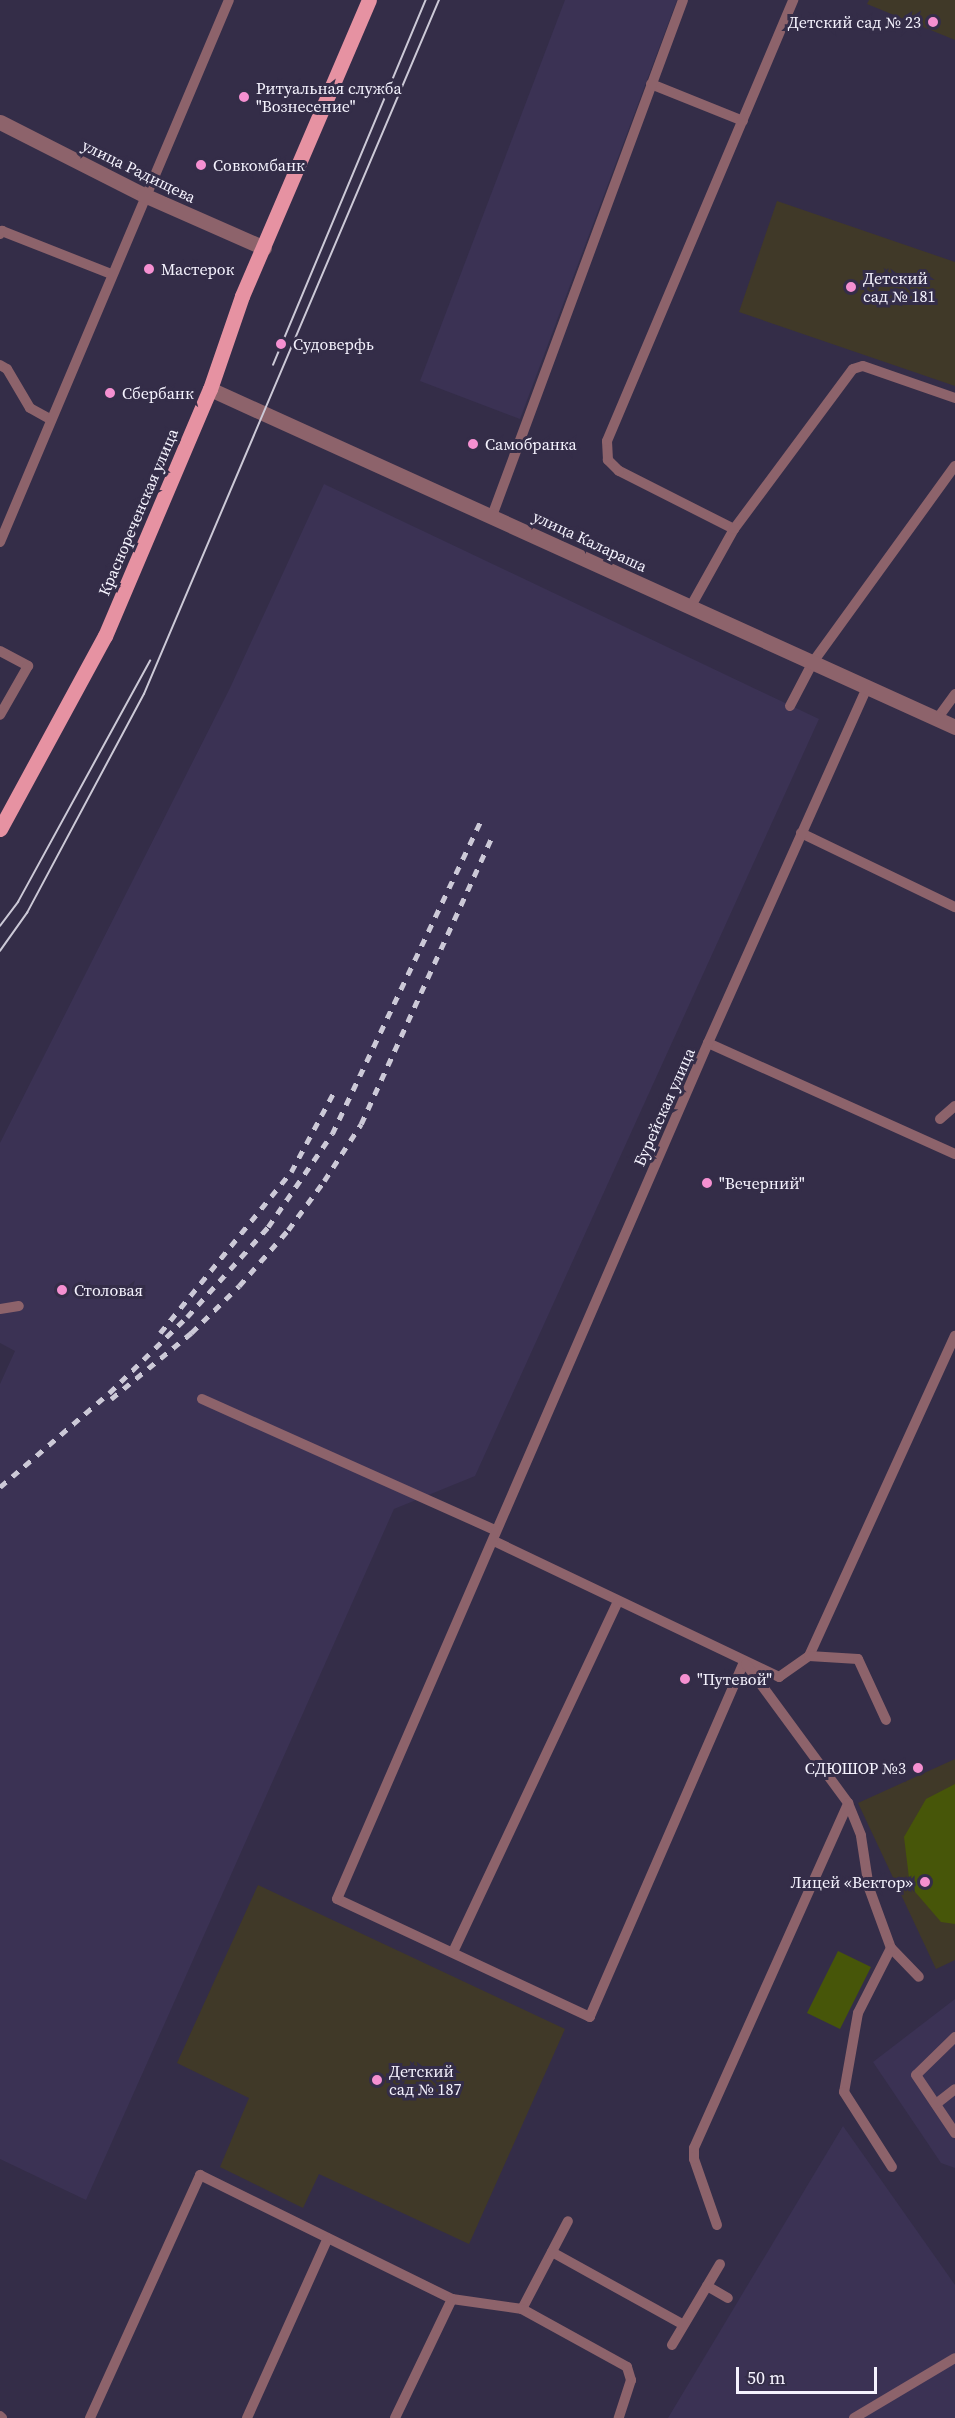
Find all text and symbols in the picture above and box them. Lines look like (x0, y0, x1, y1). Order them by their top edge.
place label: Детский сад № 23 (788, 12, 921, 32)
marker: Детский сад № 23 (926, 15, 940, 29)
place label: Ритуальная служба "Вознесение" (256, 78, 402, 116)
marker: Ритуальная служба "Вознесение" (237, 90, 251, 104)
street label: улица Радищева (79, 135, 199, 207)
place label: Совкомбанк (213, 155, 305, 175)
marker: Совкомбанк (194, 158, 208, 172)
place label: Мастерок (161, 259, 234, 279)
marker: Мастерок (142, 262, 156, 276)
place label: Детский сад № 181 (863, 268, 936, 306)
marker: Детский сад № 181 (844, 280, 858, 294)
place label: Судоверфь (293, 334, 374, 354)
marker: Судоверфь (274, 337, 288, 351)
place label: Сбербанк (122, 383, 194, 403)
marker: Сбербанк (103, 386, 117, 400)
street label: Краснореченская улица (94, 425, 182, 599)
place label: Самобранка (485, 434, 577, 454)
marker: Самобранка (466, 437, 480, 451)
street label: улица Калараша (530, 506, 650, 576)
street label: Бурейская улица (629, 1045, 699, 1169)
place label: "Вечерний" (719, 1173, 805, 1193)
marker: "Вечерний" (700, 1176, 714, 1190)
place label: Столовая (74, 1280, 143, 1300)
marker: Столовая (55, 1283, 69, 1297)
place label: "Путевой" (697, 1669, 772, 1689)
marker: "Путевой" (678, 1672, 692, 1686)
place label: СДЮШОР №3 (805, 1758, 906, 1778)
marker: СДЮШОР №3 (911, 1761, 925, 1775)
place label: Лицей «Вектор» (791, 1872, 913, 1892)
marker: Лицей «Вектор» (918, 1875, 932, 1889)
place label: Детский сад № 187 (389, 2061, 462, 2099)
marker: Детский сад № 187 (370, 2073, 384, 2087)
scale bar (739, 2355, 880, 2393)
text: 50 m (747, 2365, 785, 2390)

